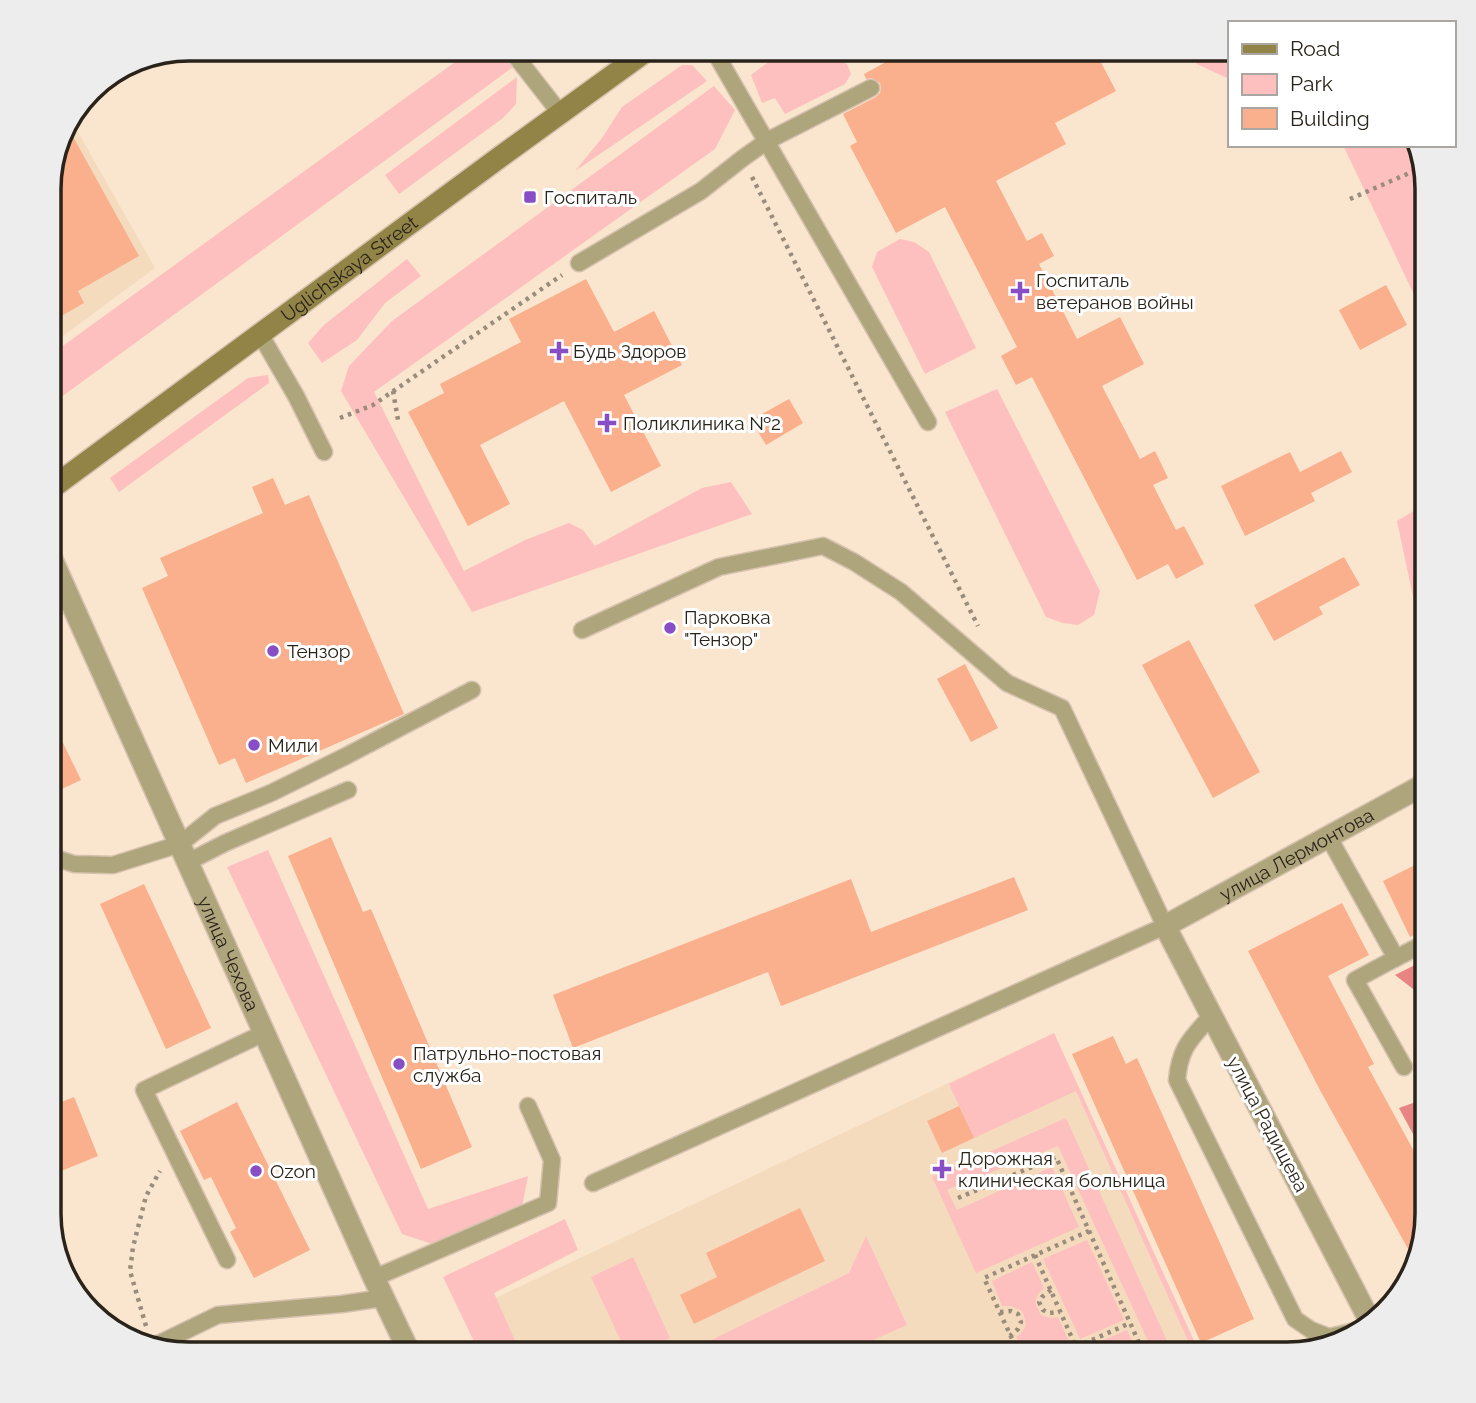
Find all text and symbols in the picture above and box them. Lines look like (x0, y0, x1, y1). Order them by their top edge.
legend (1228, 21, 1455, 147)
text: Road (1290, 36, 1340, 61)
text: Park (1290, 71, 1333, 96)
text: Building (1290, 106, 1370, 131)
place label: Госпиталь (544, 186, 637, 208)
marker: Госпиталь (522, 189, 538, 205)
street label: Uglichskaya Street (277, 211, 422, 326)
place label: Госпиталь ветеранов войны (1036, 269, 1194, 313)
marker: Госпиталь ветеранов войны (1010, 281, 1030, 301)
place label: Будь Здоров (573, 340, 686, 362)
marker: Будь Здоров (551, 343, 567, 359)
place label: Поликлиника №2 (623, 412, 781, 434)
marker: Поликлиника №2 (597, 413, 617, 433)
place label: Парковка "Тензор" (684, 606, 771, 650)
marker: Парковка "Тензор" (662, 620, 678, 636)
place label: Тензор (287, 640, 350, 662)
marker: Тензор (265, 643, 281, 659)
place label: Мили (268, 734, 318, 756)
marker: Мили (246, 737, 262, 753)
street label: улица Лермонтова (1216, 803, 1377, 905)
street label: улица Чехова (193, 893, 264, 1014)
place label: Патрульно-постовая служба (413, 1042, 601, 1086)
street label: улица Радищева (1223, 1052, 1313, 1196)
marker: Патрульно-постовая служба (391, 1056, 407, 1072)
place label: Дорожная клиническая больница (958, 1147, 1165, 1191)
marker: Дорожная клиническая больница (932, 1159, 952, 1179)
place label: Ozon (270, 1160, 316, 1182)
marker: Ozon (248, 1163, 264, 1179)

